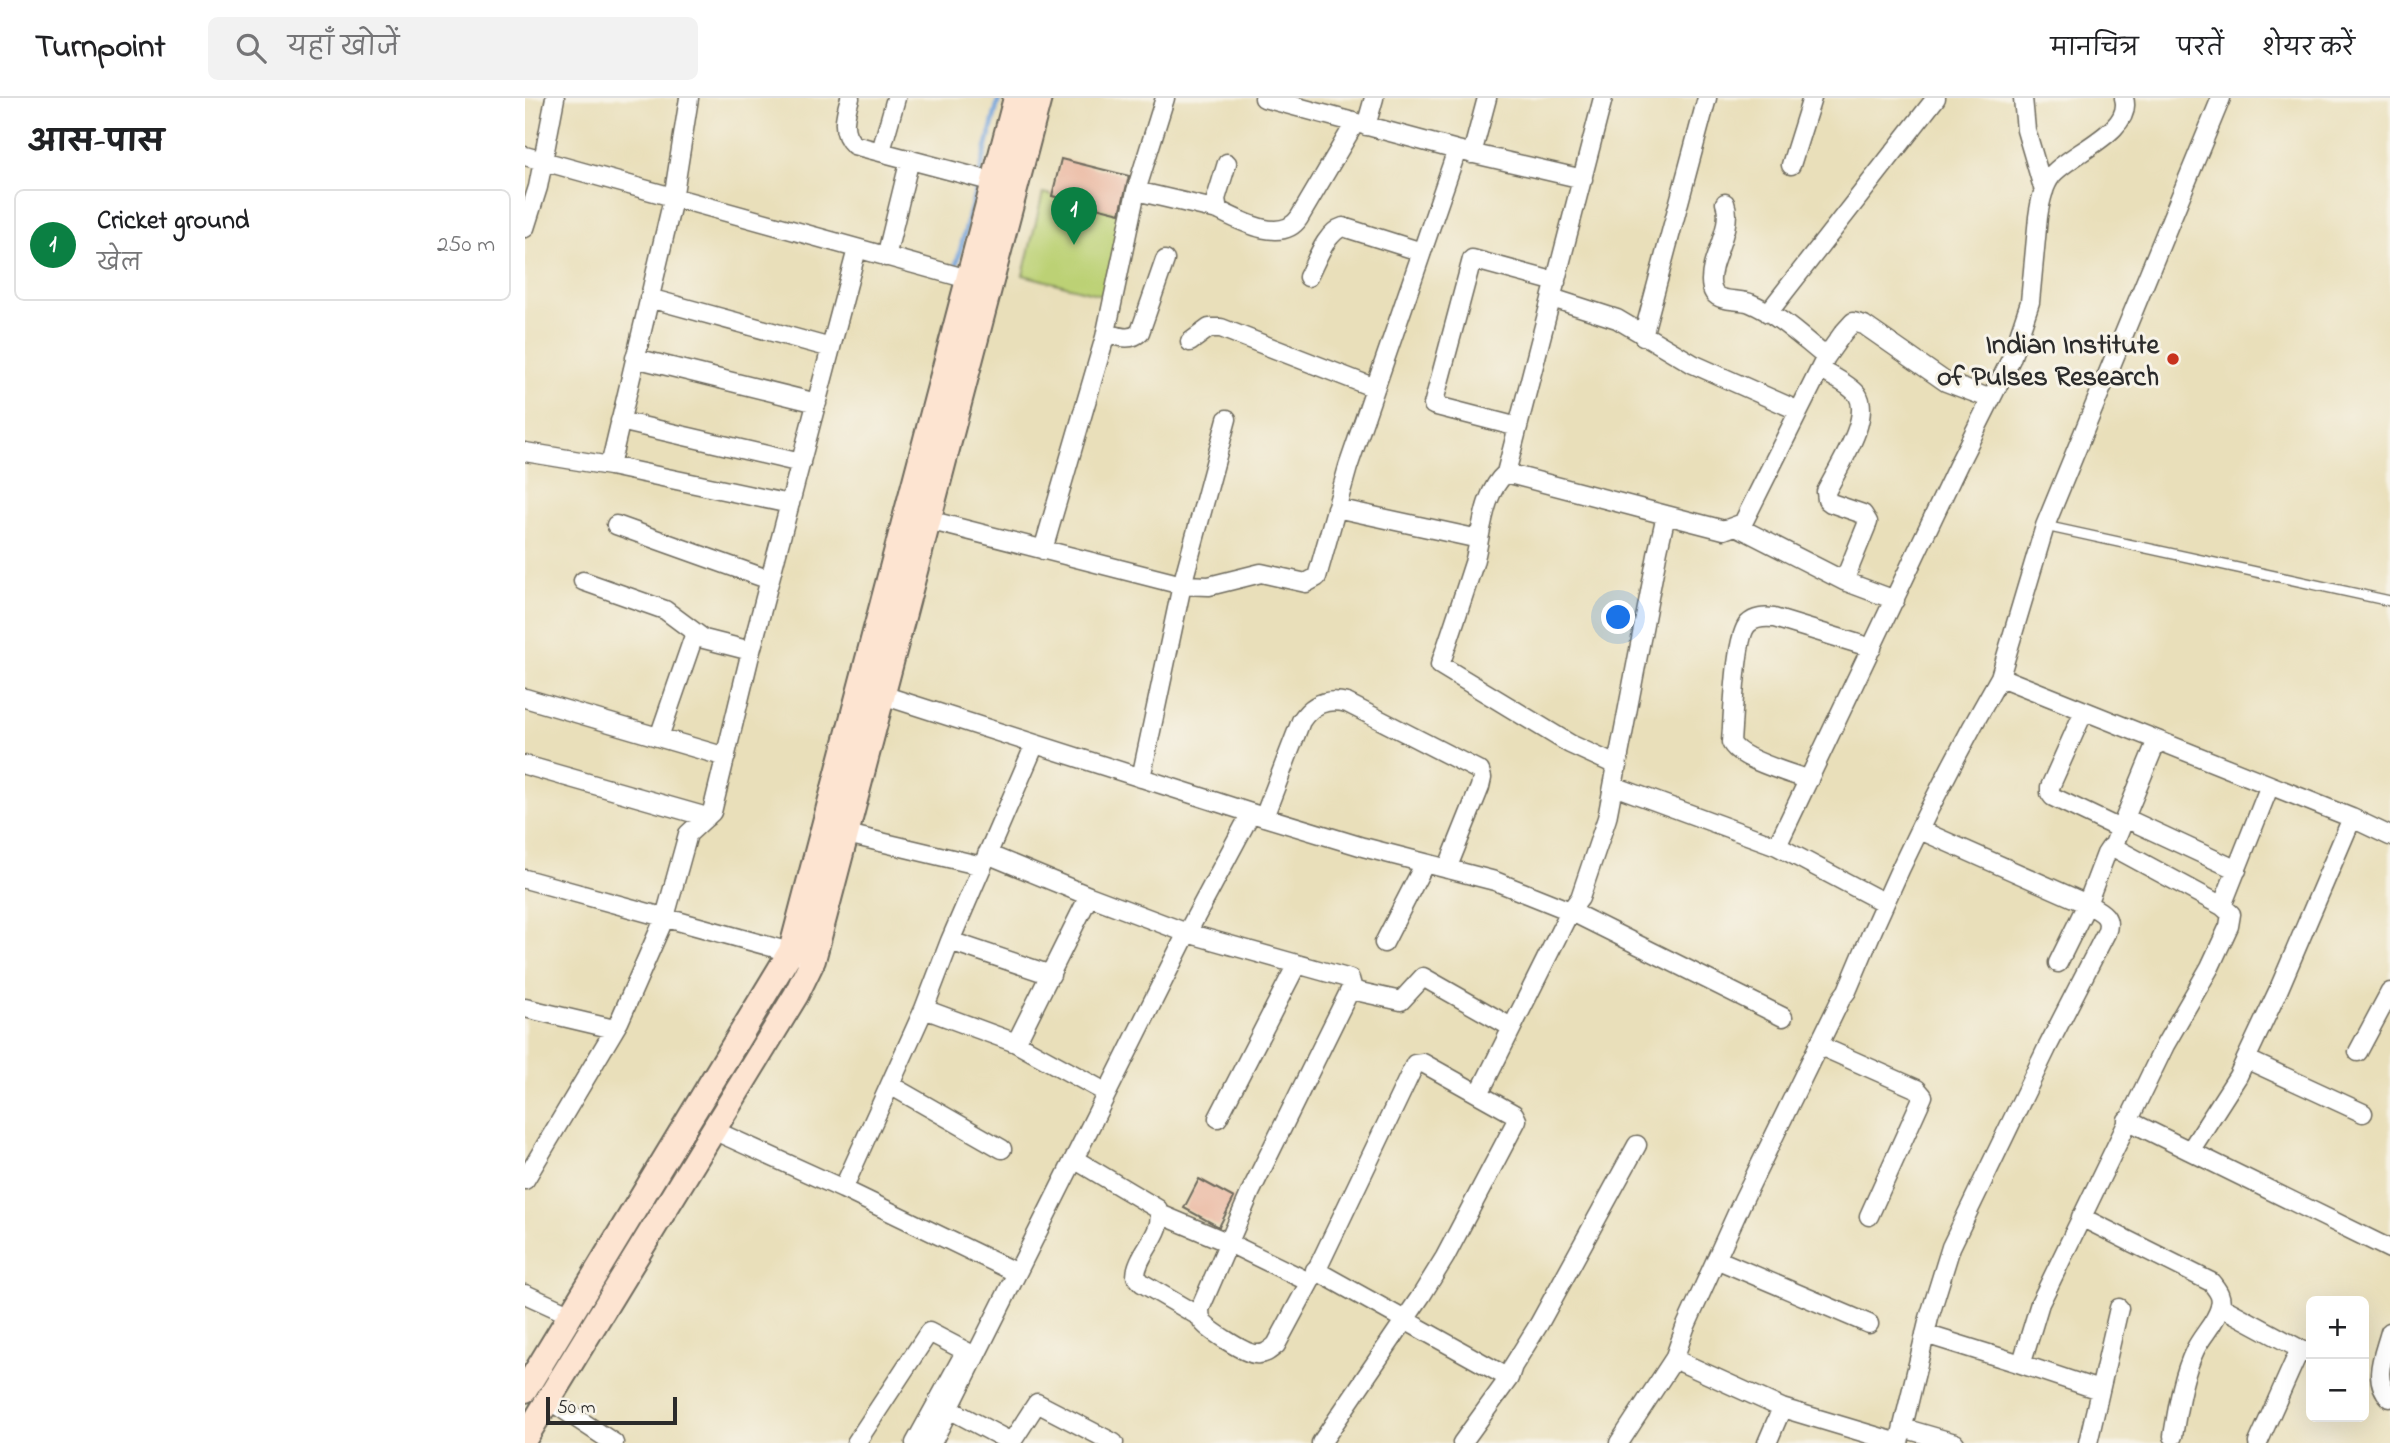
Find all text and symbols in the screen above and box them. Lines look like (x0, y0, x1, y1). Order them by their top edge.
search box (208, 17, 698, 80)
text: Turnpoint (35, 24, 166, 72)
icon: search (232, 29, 270, 67)
text: यहाँ खोजें (288, 30, 399, 68)
text: मानचित्र (2051, 32, 2139, 67)
text: परतें (2177, 32, 2224, 67)
text: शेयर करें (2262, 32, 2355, 67)
text: आस-पास (28, 122, 164, 166)
pin: 1 (1051, 187, 1097, 245)
text: Cricket ground (97, 203, 249, 241)
text: 1 (49, 229, 57, 262)
text: 250 m (437, 229, 495, 262)
text: खेल (97, 248, 142, 281)
place label: Indian Institute of Pulses Research (1937, 326, 2160, 399)
marker: Indian Institute of Pulses Research (2165, 351, 2181, 367)
your location (1601, 600, 1635, 634)
map controls (2306, 1296, 2369, 1422)
button: + (2306, 1296, 2369, 1359)
button: − (2306, 1359, 2369, 1422)
scale bar (546, 1394, 677, 1426)
text: 50 m (557, 1395, 596, 1422)

